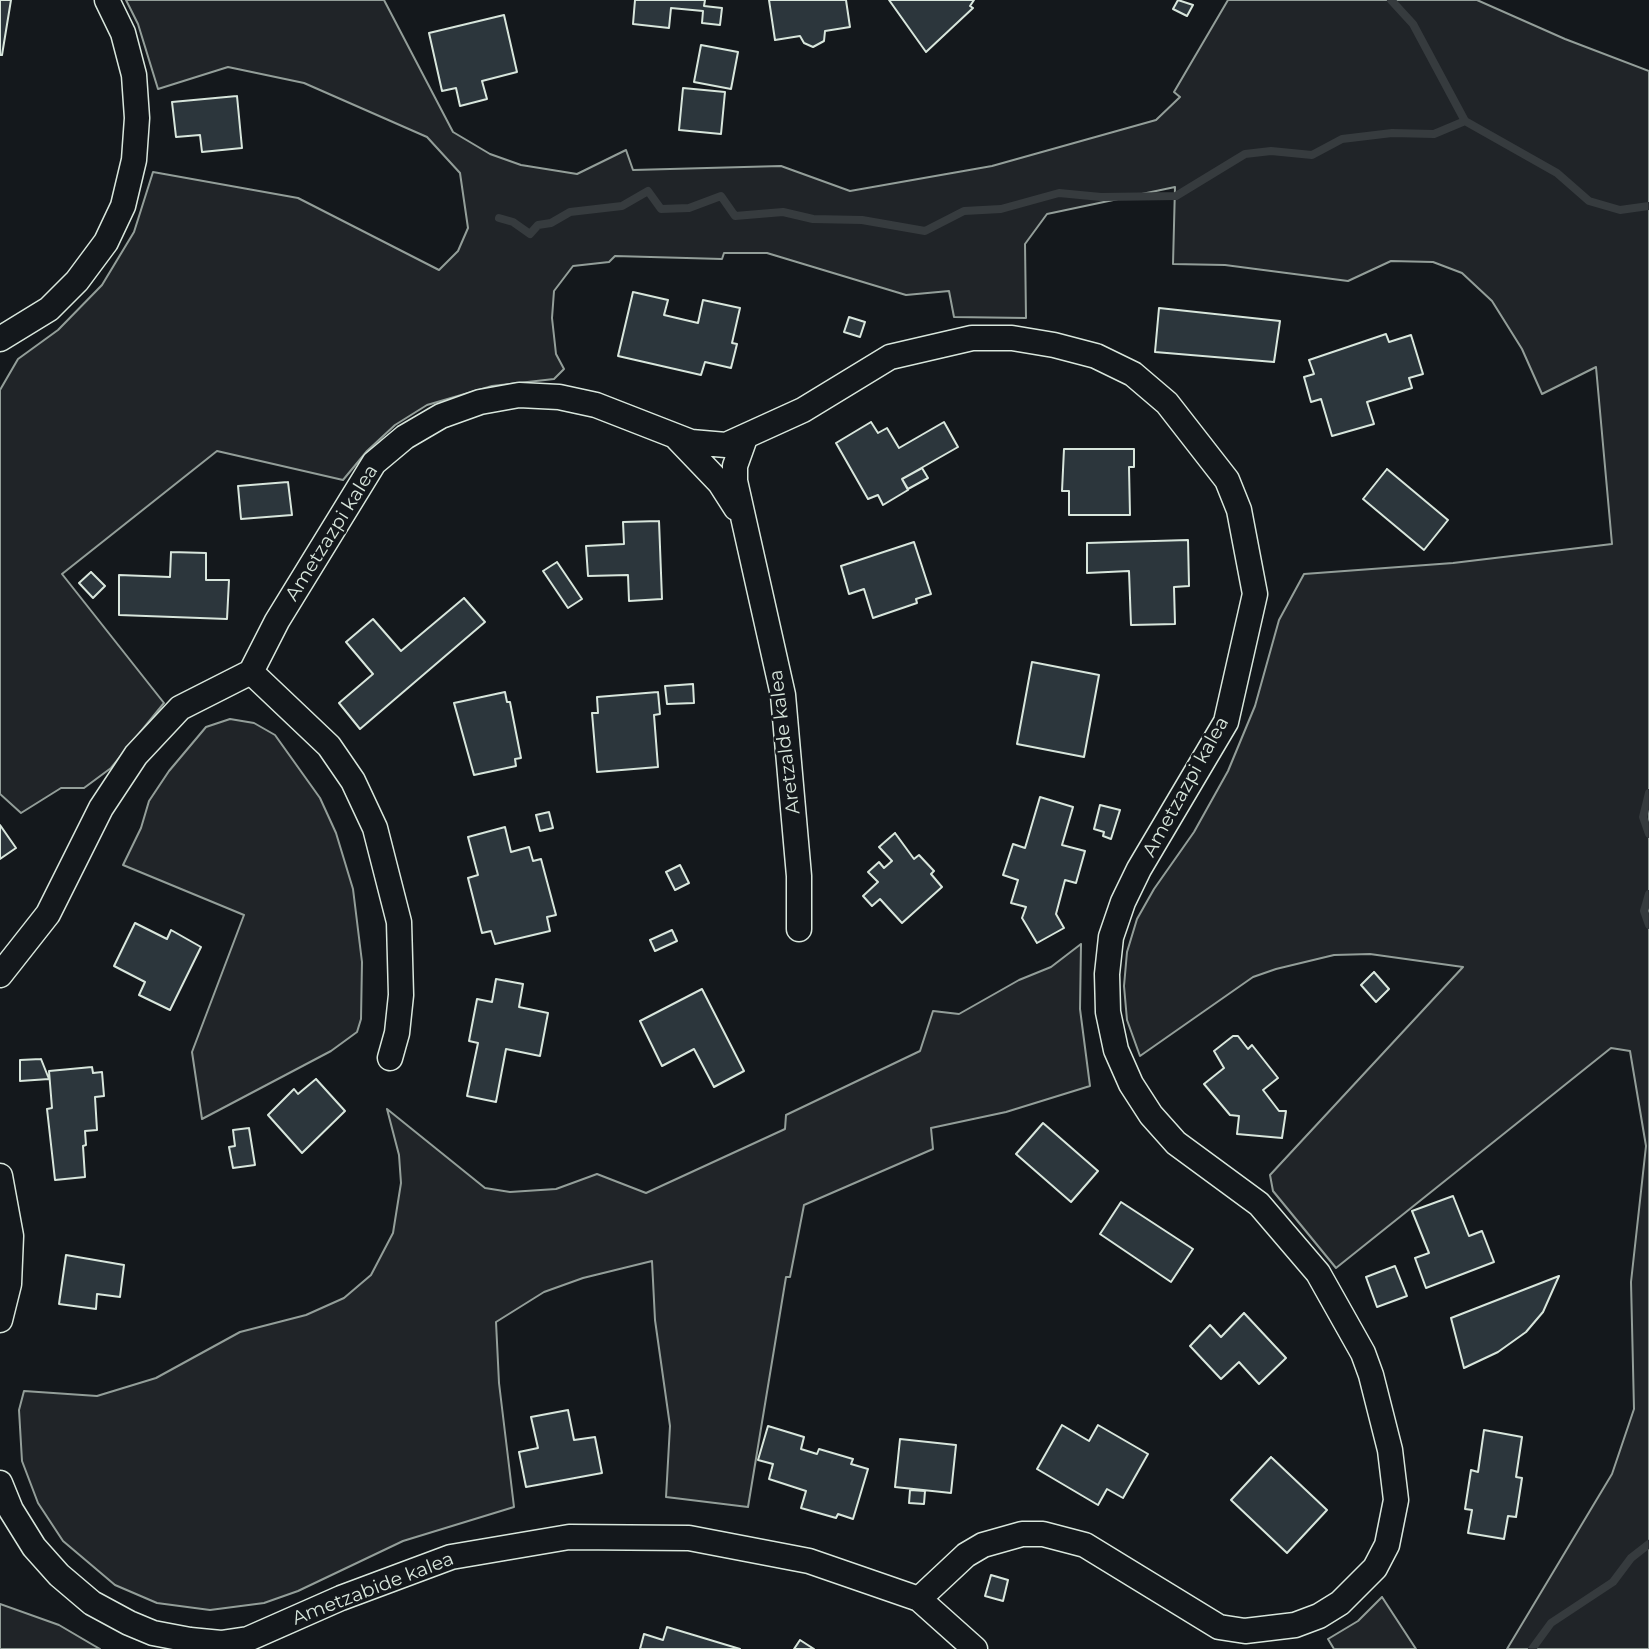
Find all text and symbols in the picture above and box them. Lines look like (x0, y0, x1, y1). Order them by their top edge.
street label: Ametzazpi kalea (281, 461, 383, 605)
street label: Aretzalde kalea (765, 668, 805, 816)
street label: Ametzazpi kalea (1138, 713, 1234, 861)
street label: Ametzabide kalea (289, 1548, 457, 1630)

